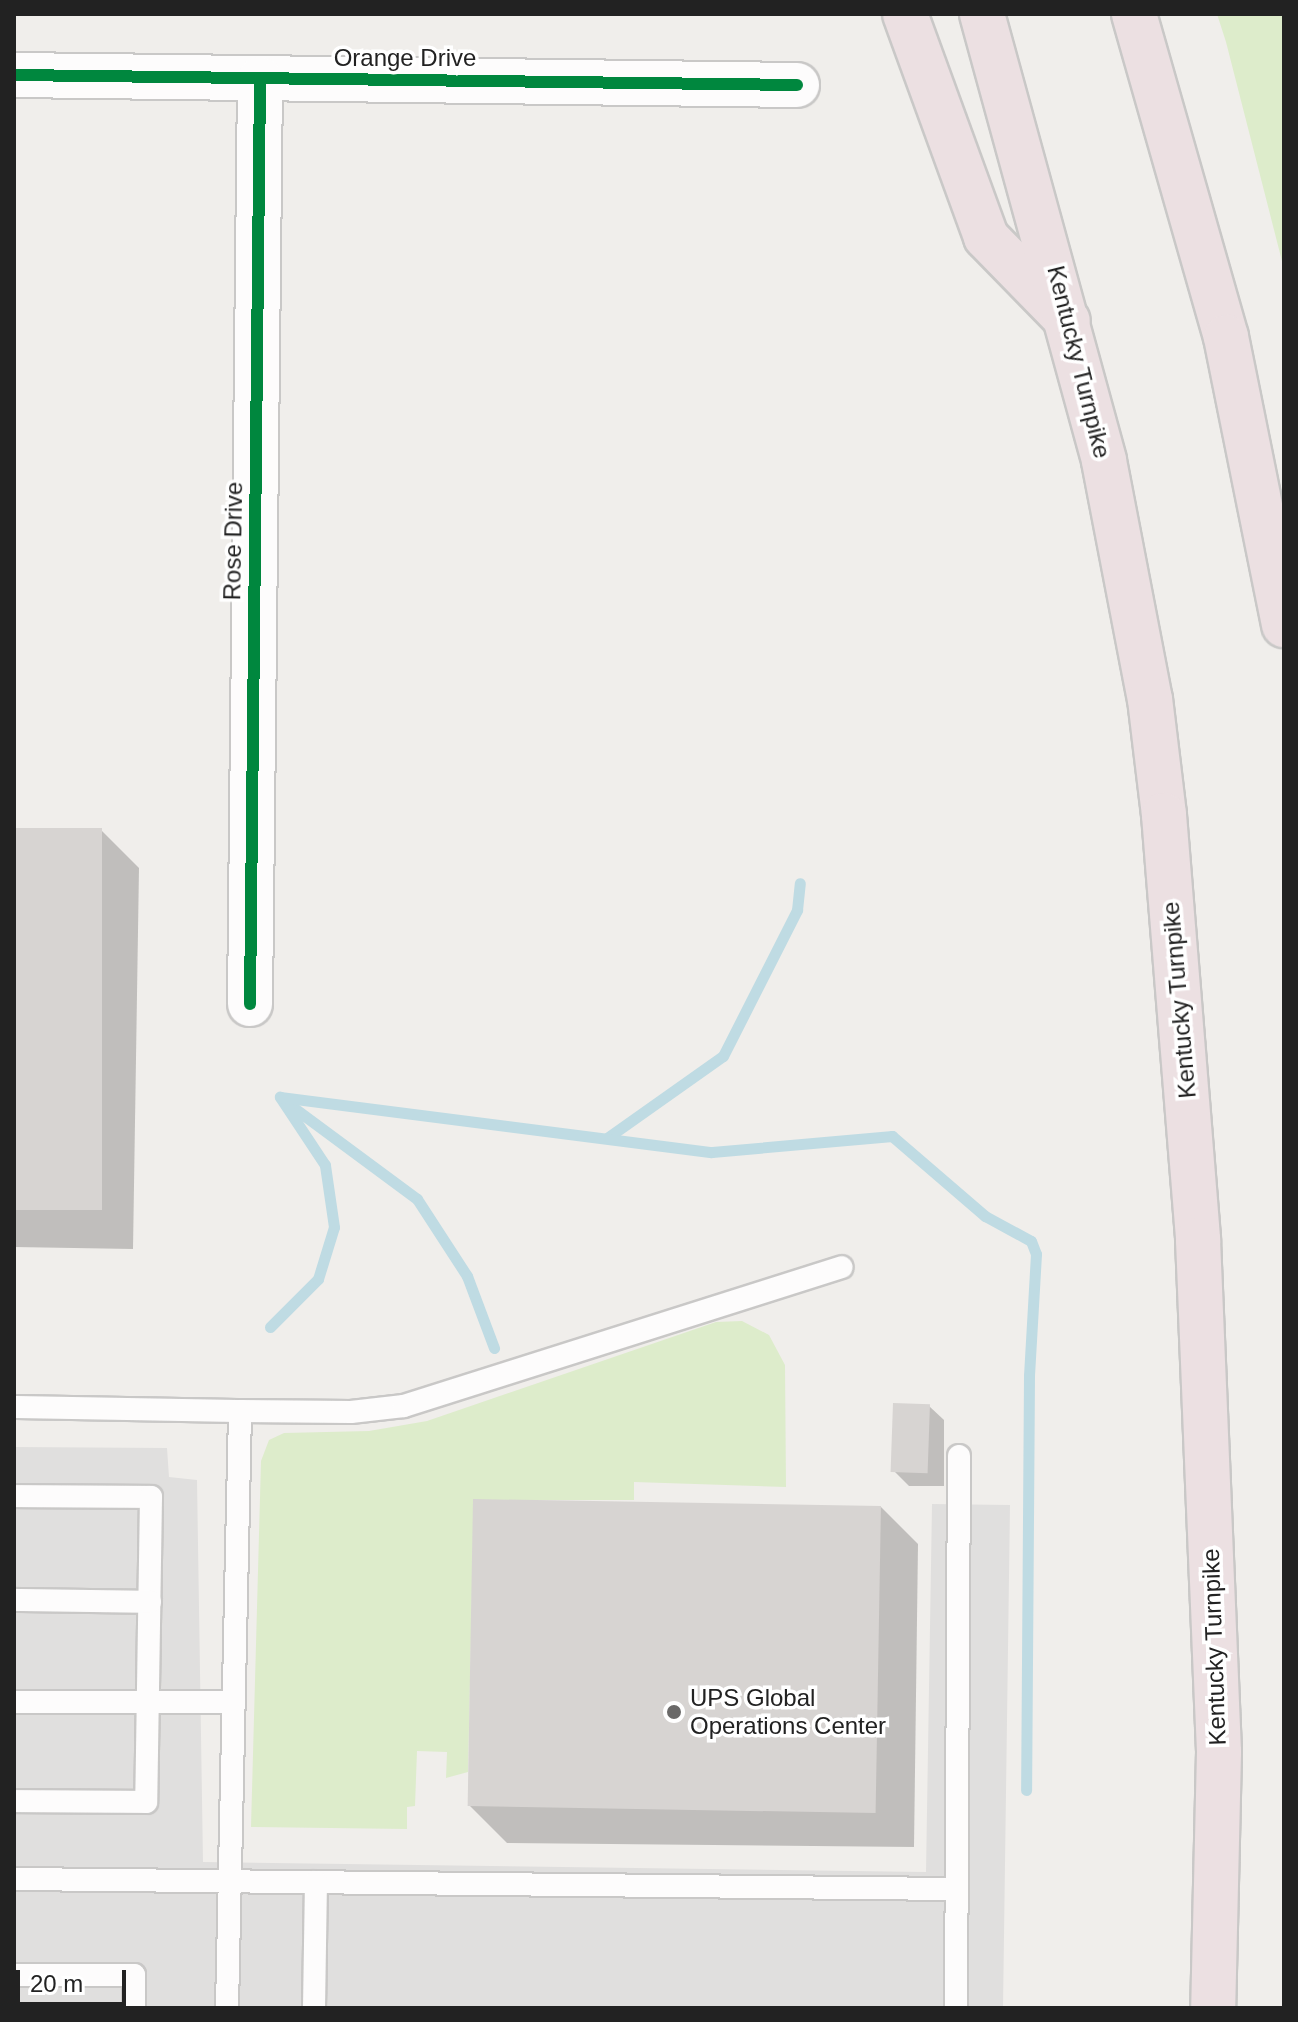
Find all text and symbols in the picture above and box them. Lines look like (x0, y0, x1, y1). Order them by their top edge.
street label: Orange Drive (334, 44, 476, 72)
street label: Kentucky Turnpike (1041, 263, 1117, 461)
street label: Rose Drive (218, 481, 248, 601)
street label: Kentucky Turnpike (1156, 900, 1202, 1100)
street label: Kentucky Turnpike (1196, 1548, 1232, 1746)
place label: UPS Global Operations Center (690, 1684, 886, 1740)
marker: UPS Global Operations Center (665, 1703, 683, 1721)
scale bar (20, 1954, 130, 2004)
text: 20 m (30, 1970, 83, 1997)

